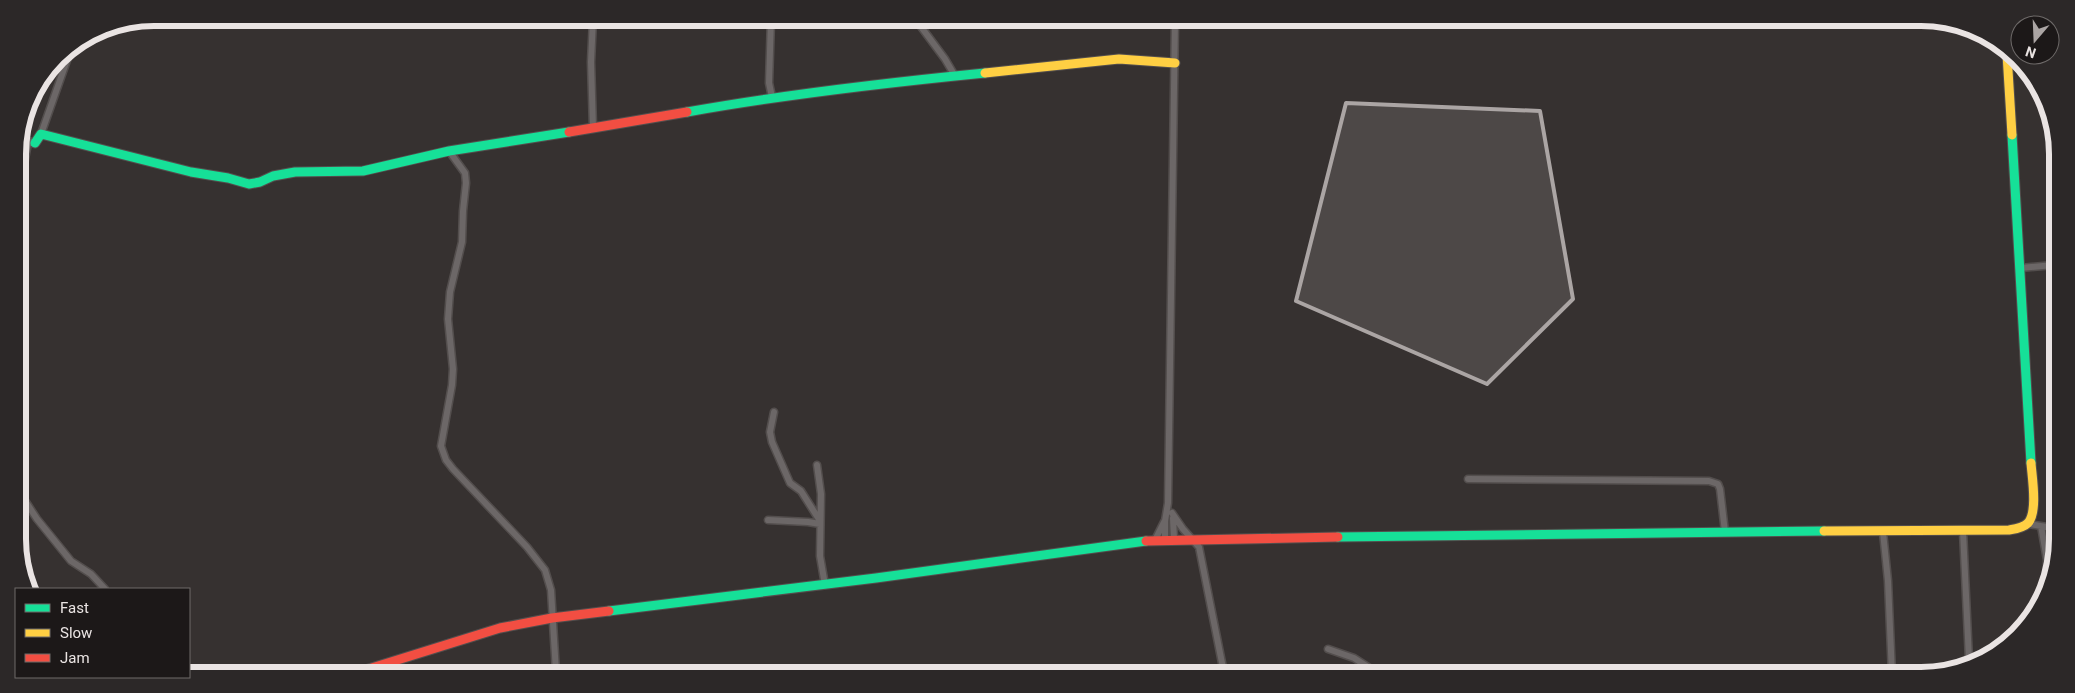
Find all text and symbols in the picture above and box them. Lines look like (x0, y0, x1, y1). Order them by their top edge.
north arrow (2010, 15, 2060, 65)
text: N (2023, 43, 2038, 61)
legend (15, 588, 190, 678)
text: Fast (60, 599, 89, 617)
text: Slow (60, 624, 92, 642)
text: Jam (60, 649, 90, 667)

